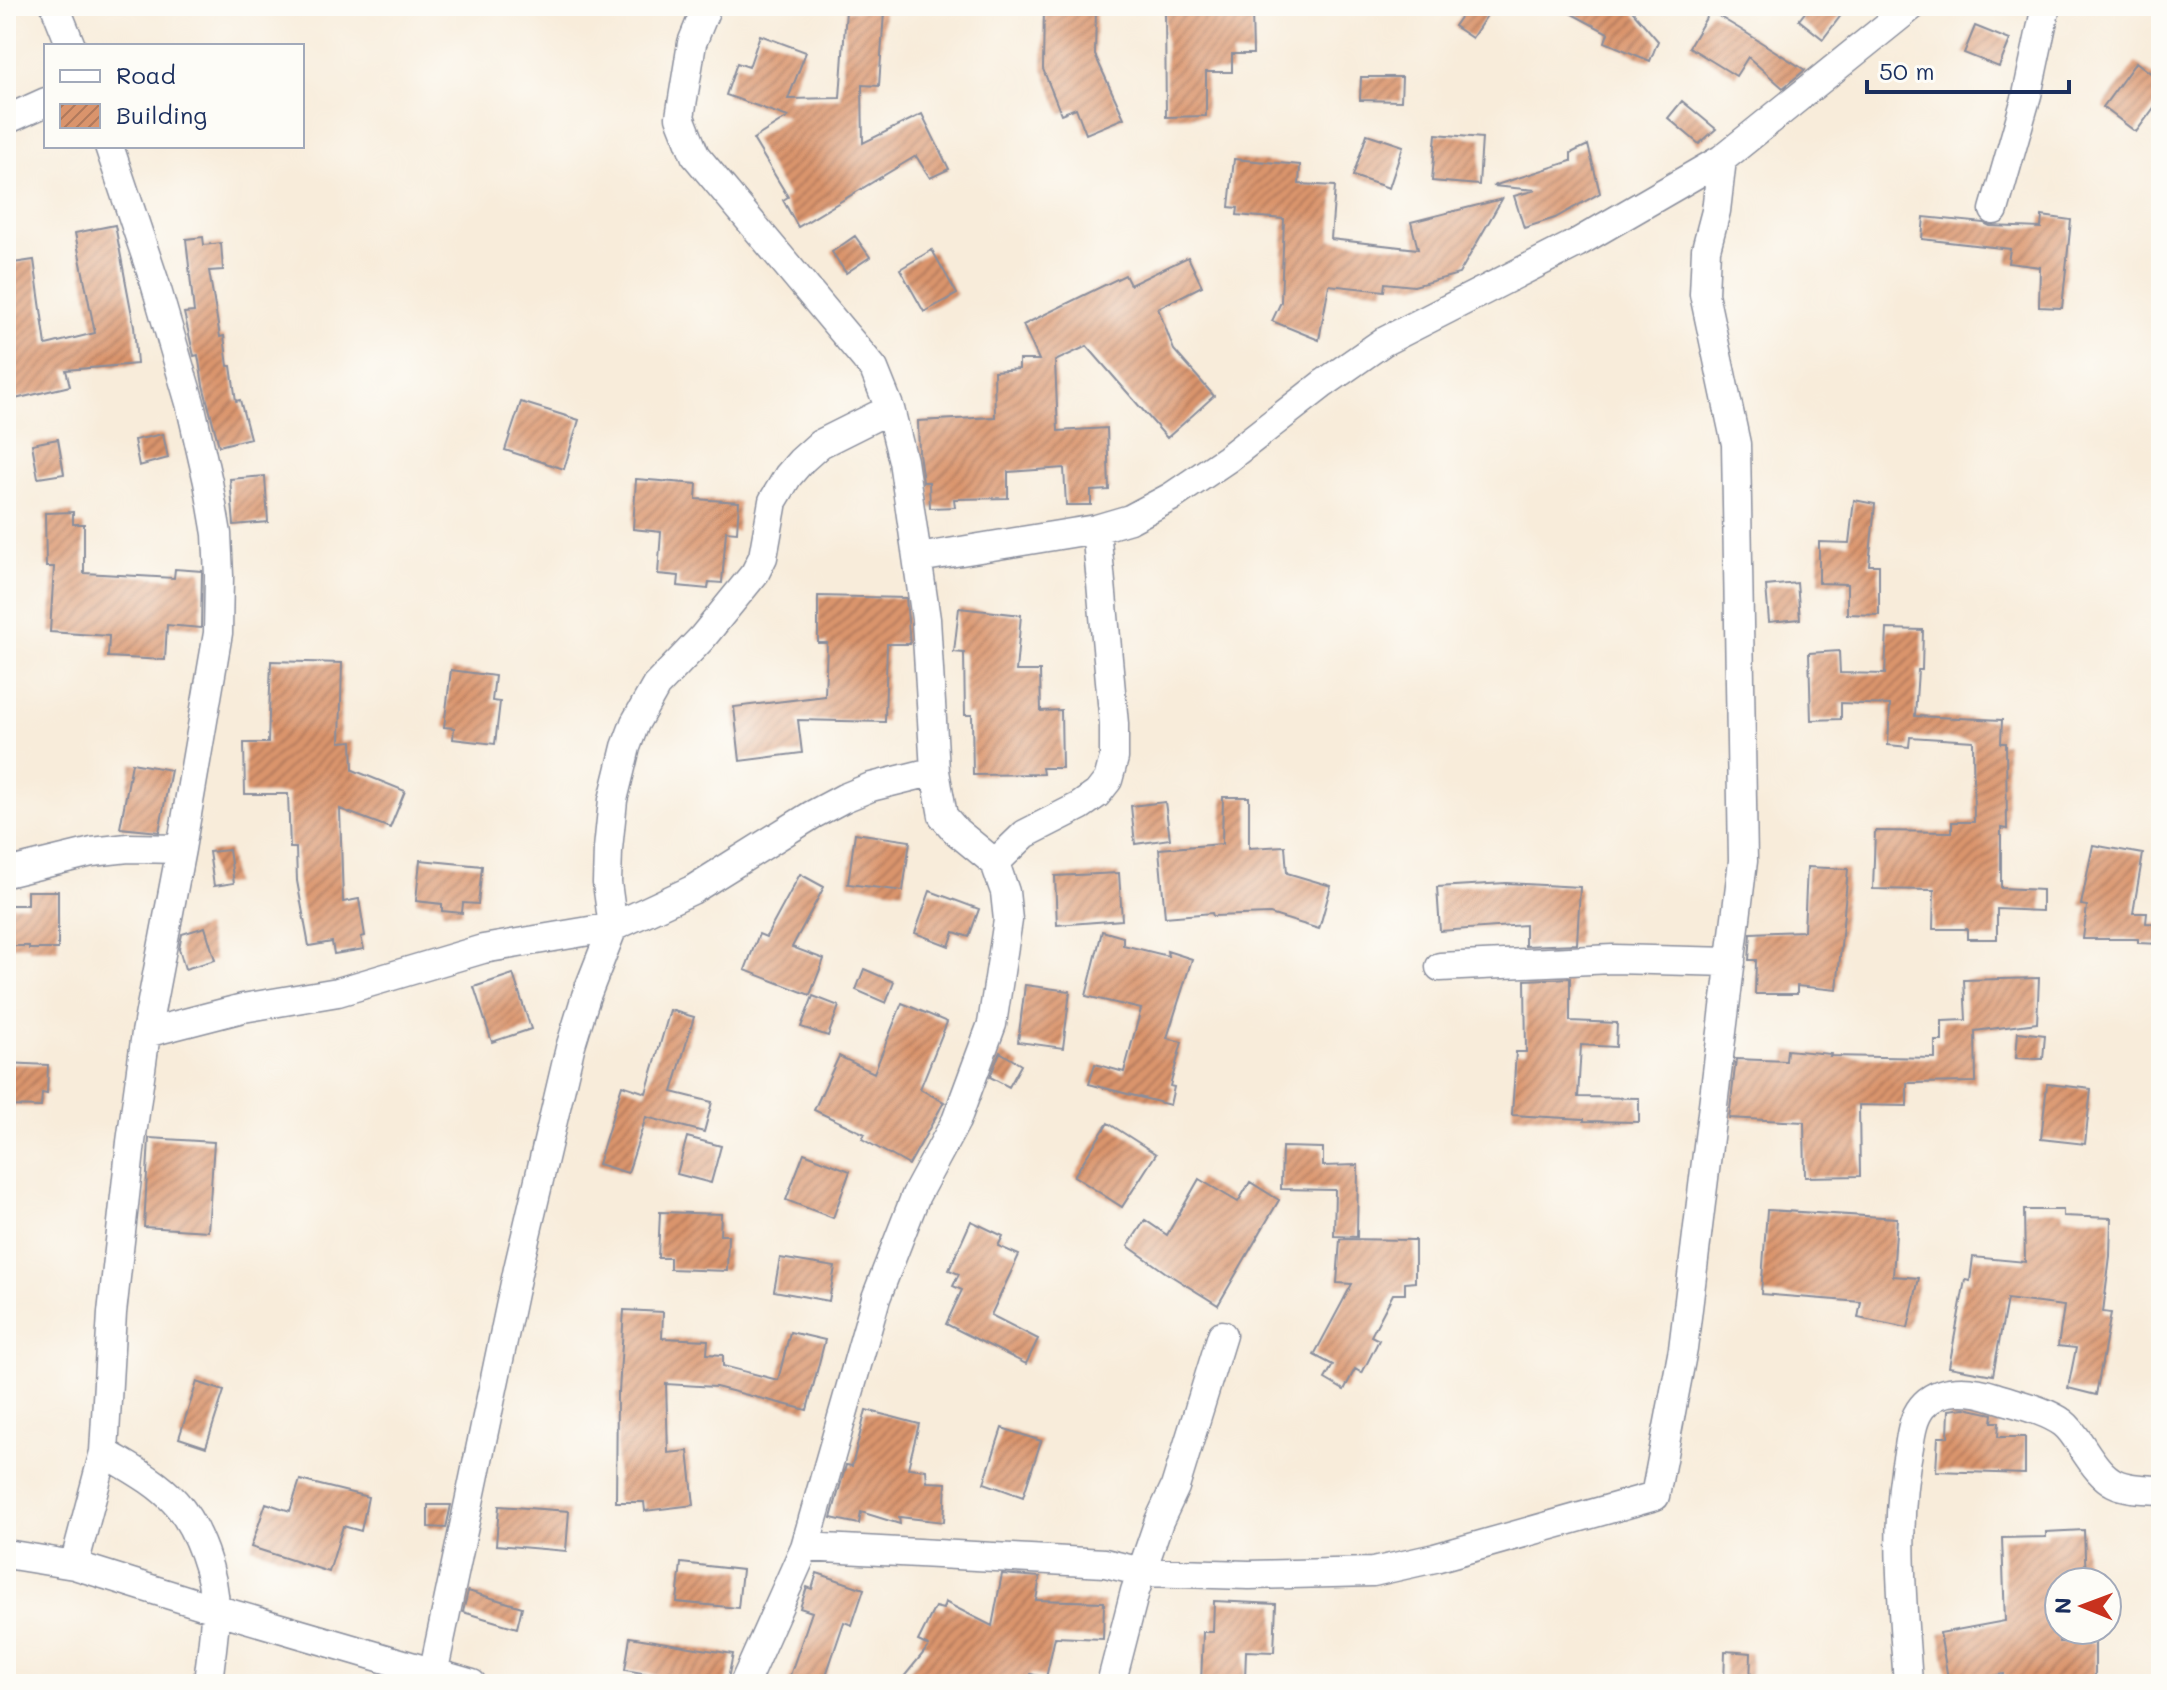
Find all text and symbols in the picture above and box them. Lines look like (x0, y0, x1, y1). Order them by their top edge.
legend (44, 44, 304, 148)
scale bar (1867, 44, 2069, 94)
text: 50 m (1879, 55, 1935, 86)
text: Road (116, 59, 176, 90)
text: Building (116, 99, 207, 130)
north arrow (2043, 1566, 2123, 1646)
text: N (2048, 1597, 2077, 1614)

